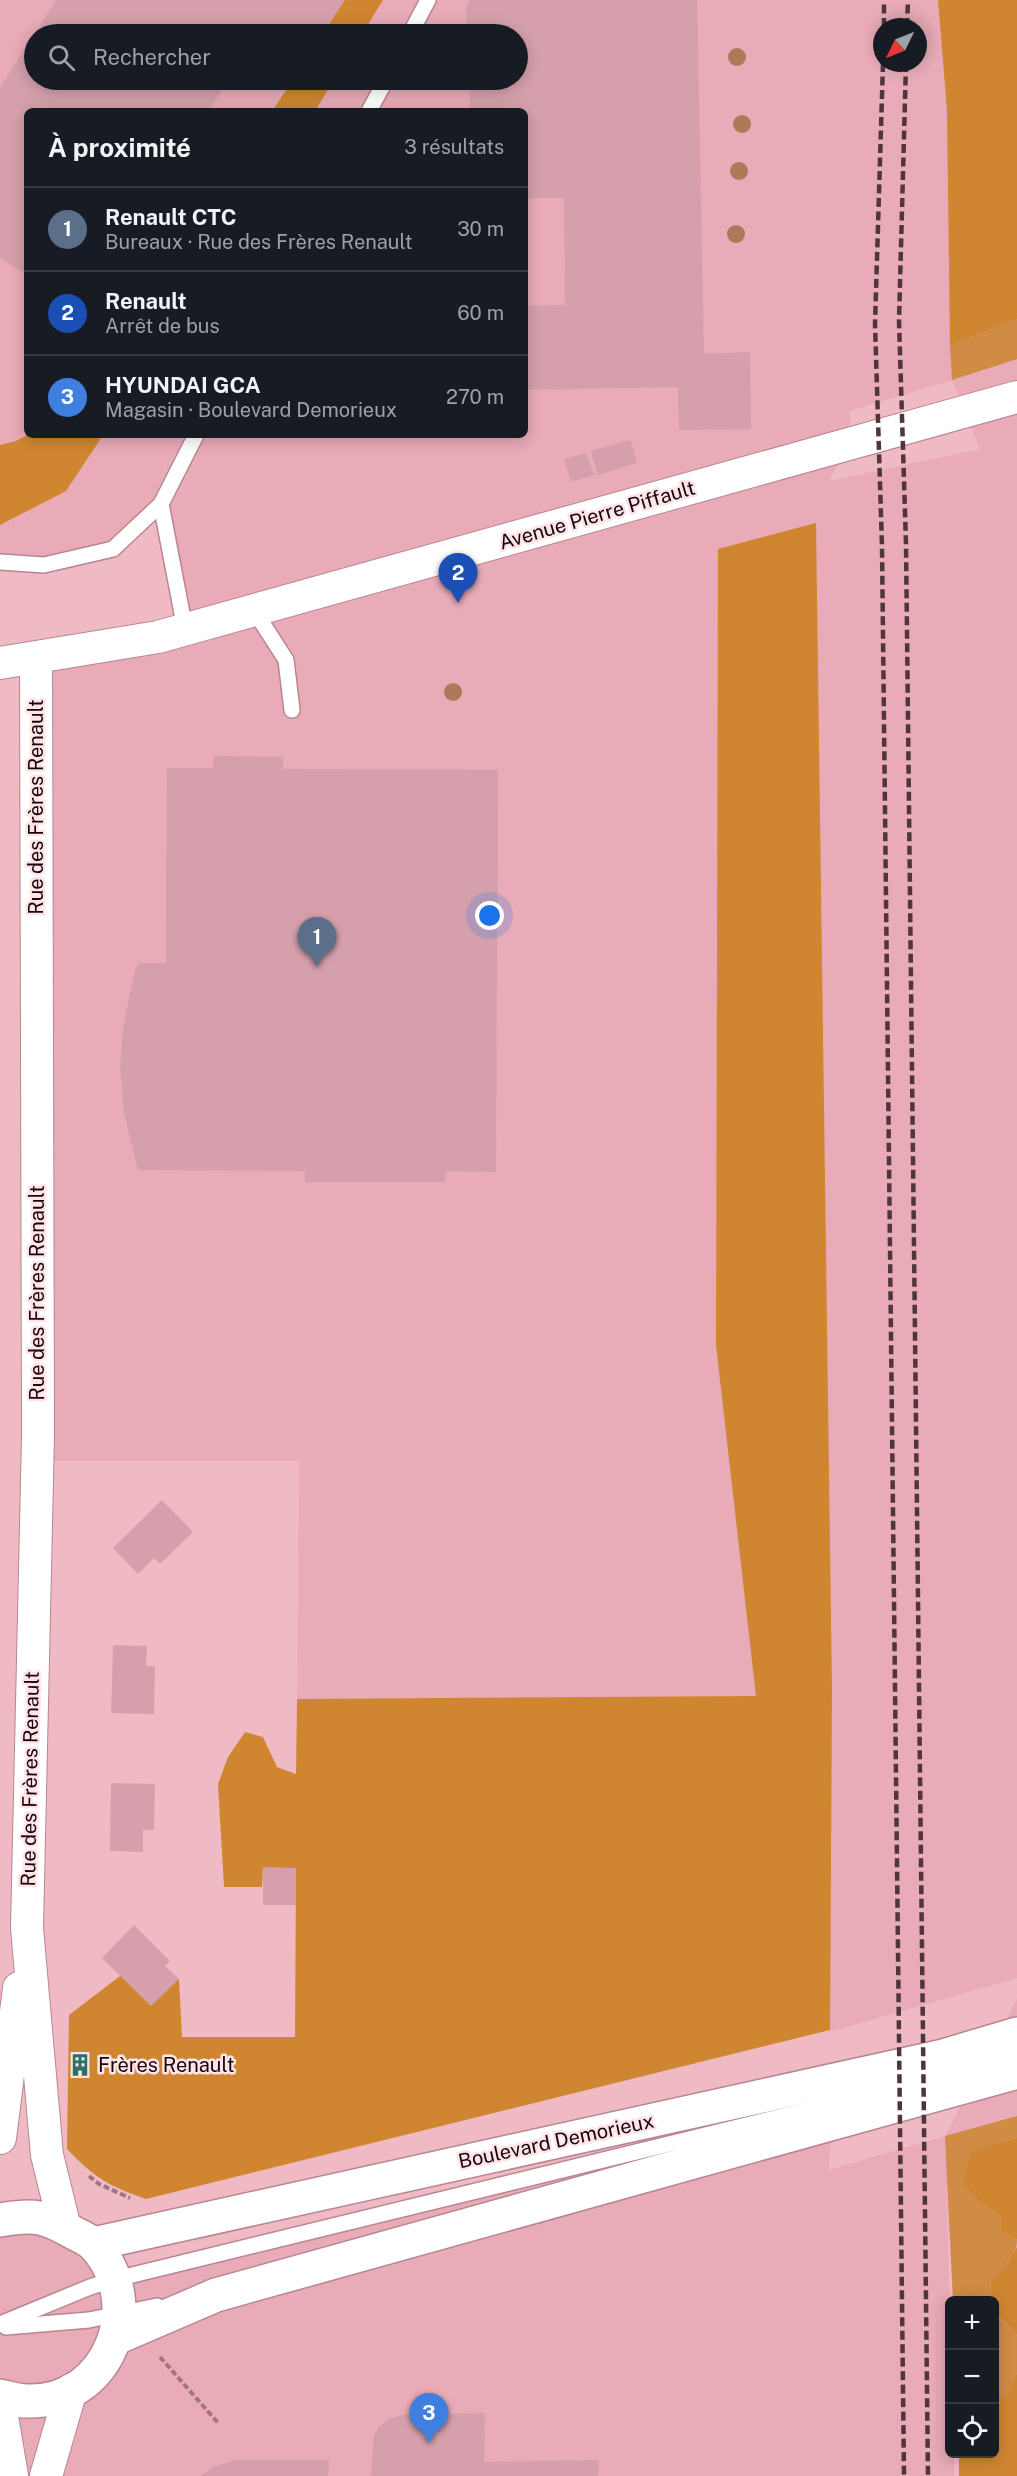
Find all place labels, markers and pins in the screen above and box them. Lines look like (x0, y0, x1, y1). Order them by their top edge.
pin: 2 (438, 554, 478, 603)
pin: 1 (298, 918, 336, 967)
building icon: Frères Renault (67, 2052, 93, 2078)
place label: Frères Renault (98, 2053, 235, 2077)
pin: 3 (410, 2394, 448, 2443)

